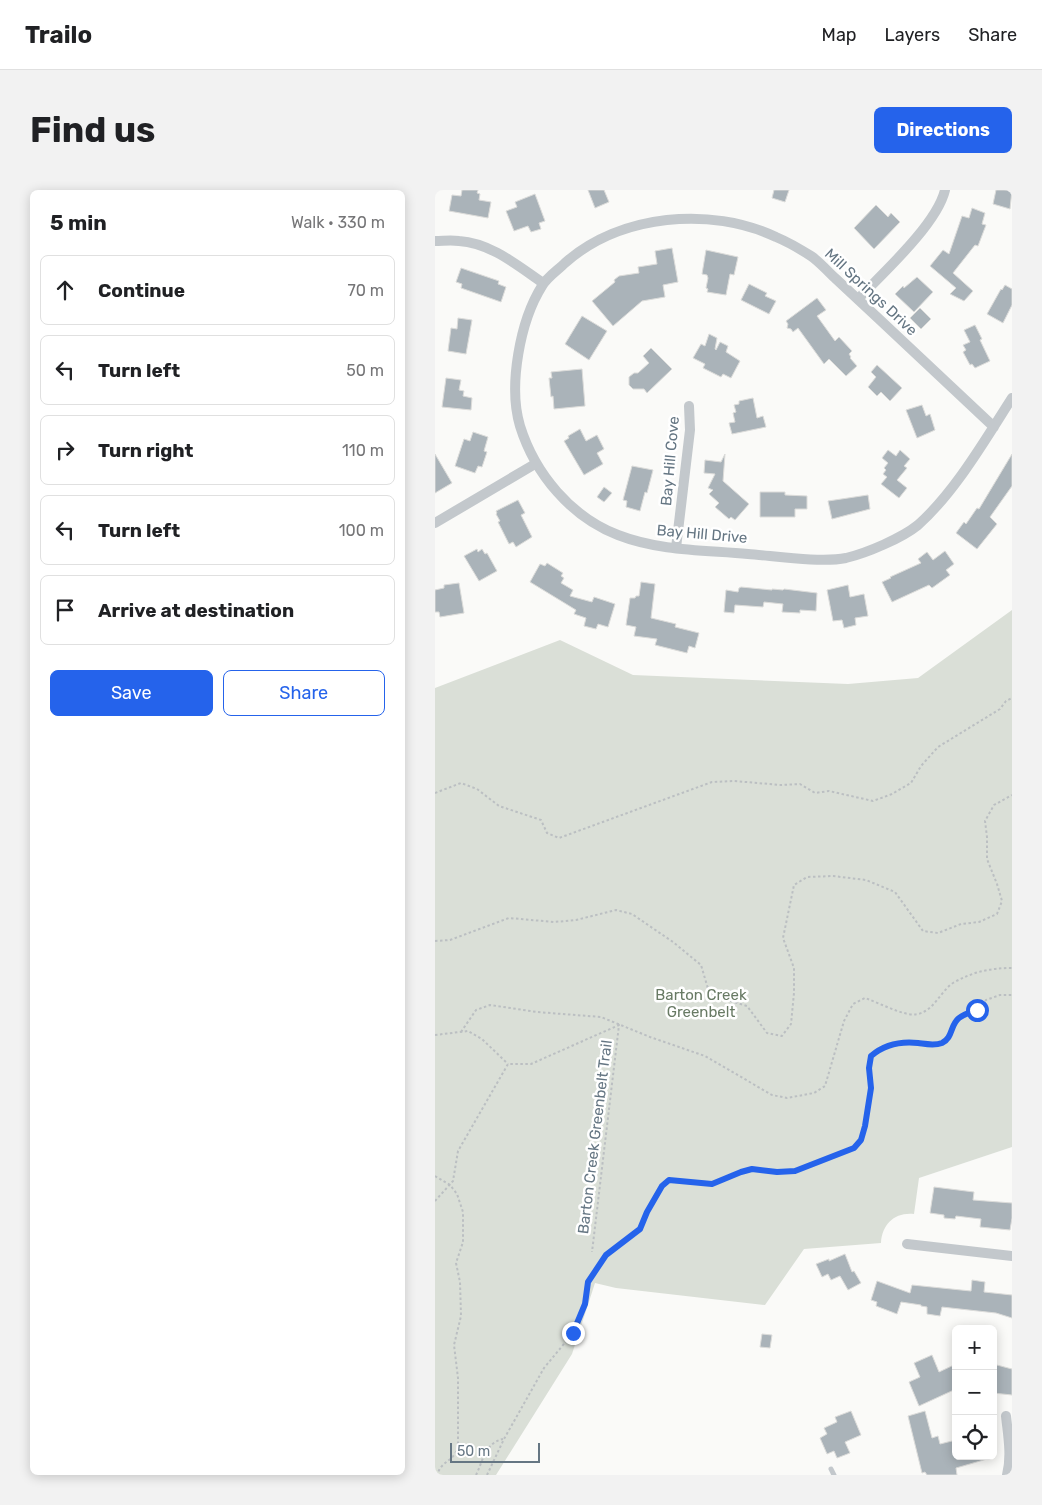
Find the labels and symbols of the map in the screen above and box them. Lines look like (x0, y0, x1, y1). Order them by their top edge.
street label: Mill Springs Drive (821, 245, 921, 339)
street label: Bay Hill Cove (657, 416, 683, 506)
street label: Bay Hill Drive (656, 521, 748, 547)
park label: Barton Creek Greenbelt (655, 986, 747, 1021)
route start (966, 999, 989, 1022)
street label: Barton Creek Greenbelt Trail (574, 1039, 616, 1235)
route end (562, 1322, 585, 1345)
scale bar (450, 1440, 540, 1463)

